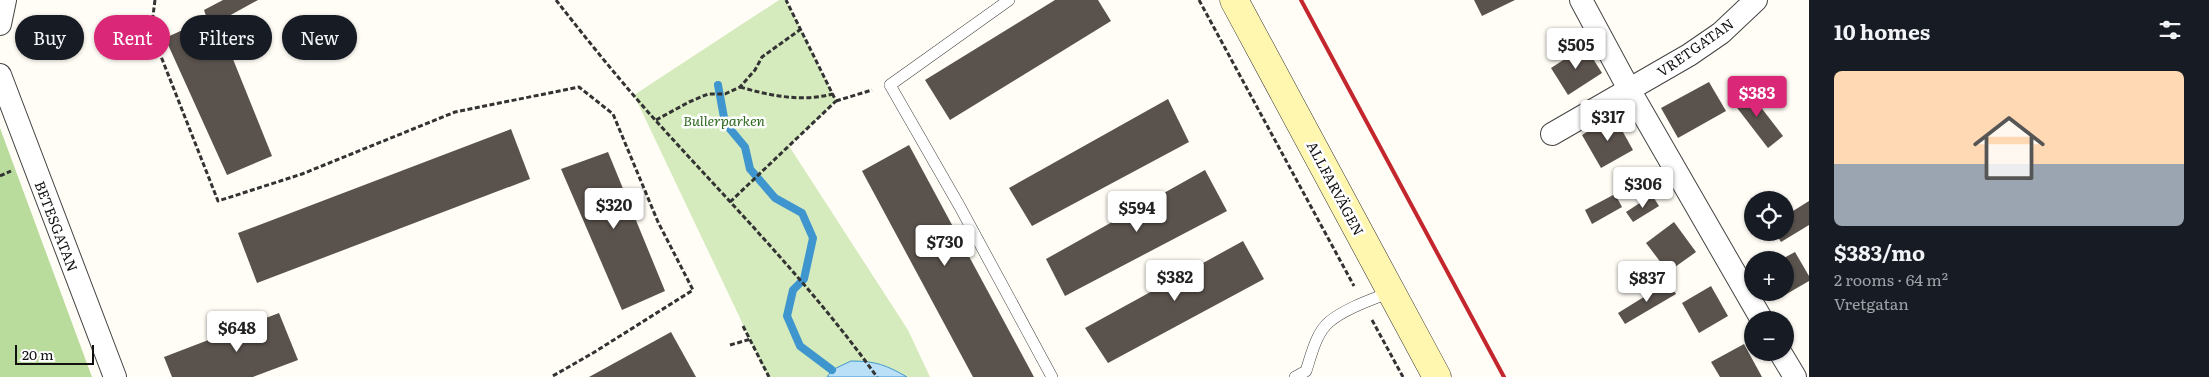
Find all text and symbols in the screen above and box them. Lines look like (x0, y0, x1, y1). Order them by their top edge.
street label: VRETGATAN (1653, 13, 1737, 81)
chip: Buy (15, 15, 84, 60)
chip: Rent (94, 15, 170, 60)
chip: Filters (180, 15, 272, 60)
chip: New (282, 15, 357, 60)
text: 10 homes (1834, 15, 1930, 46)
icon: filters (2156, 16, 2184, 44)
pin: $505 (1546, 28, 1606, 70)
text: $505 (1558, 32, 1594, 56)
pin: $383 (1727, 76, 1787, 118)
text: $383 (1739, 80, 1775, 104)
pin: $317 (1578, 100, 1638, 142)
icon: home (1964, 103, 2054, 193)
text: $317 (1591, 104, 1625, 128)
park label: Bullerparken (683, 110, 766, 130)
street label: ALLFARVÄGEN (1303, 137, 1369, 239)
pin: $306 (1613, 166, 1673, 209)
text: $306 (1624, 171, 1662, 195)
street label: BETESGATAN (31, 178, 83, 274)
pin: $320 (584, 188, 644, 230)
pin: $594 (1107, 190, 1167, 233)
map controls (1744, 191, 1794, 361)
button: locate (1744, 191, 1794, 241)
text: $320 (596, 192, 632, 216)
text: $594 (1119, 195, 1155, 219)
pin: $730 (915, 224, 975, 267)
text: $730 (927, 229, 963, 253)
text: $383/mo (1834, 236, 1925, 267)
button: + (1744, 251, 1794, 301)
pin: $382 (1145, 260, 1205, 302)
pin: $837 (1617, 260, 1677, 303)
text: $382 (1157, 264, 1193, 288)
text: $837 (1629, 265, 1665, 289)
text: 2 rooms · 64 m² (1834, 267, 1948, 291)
text: Vretgatan (1834, 291, 1909, 315)
pin: $648 (207, 310, 267, 353)
button: − (1744, 311, 1794, 361)
text: $648 (218, 315, 256, 339)
scale bar (15, 342, 94, 365)
text: 20 m (22, 344, 54, 364)

